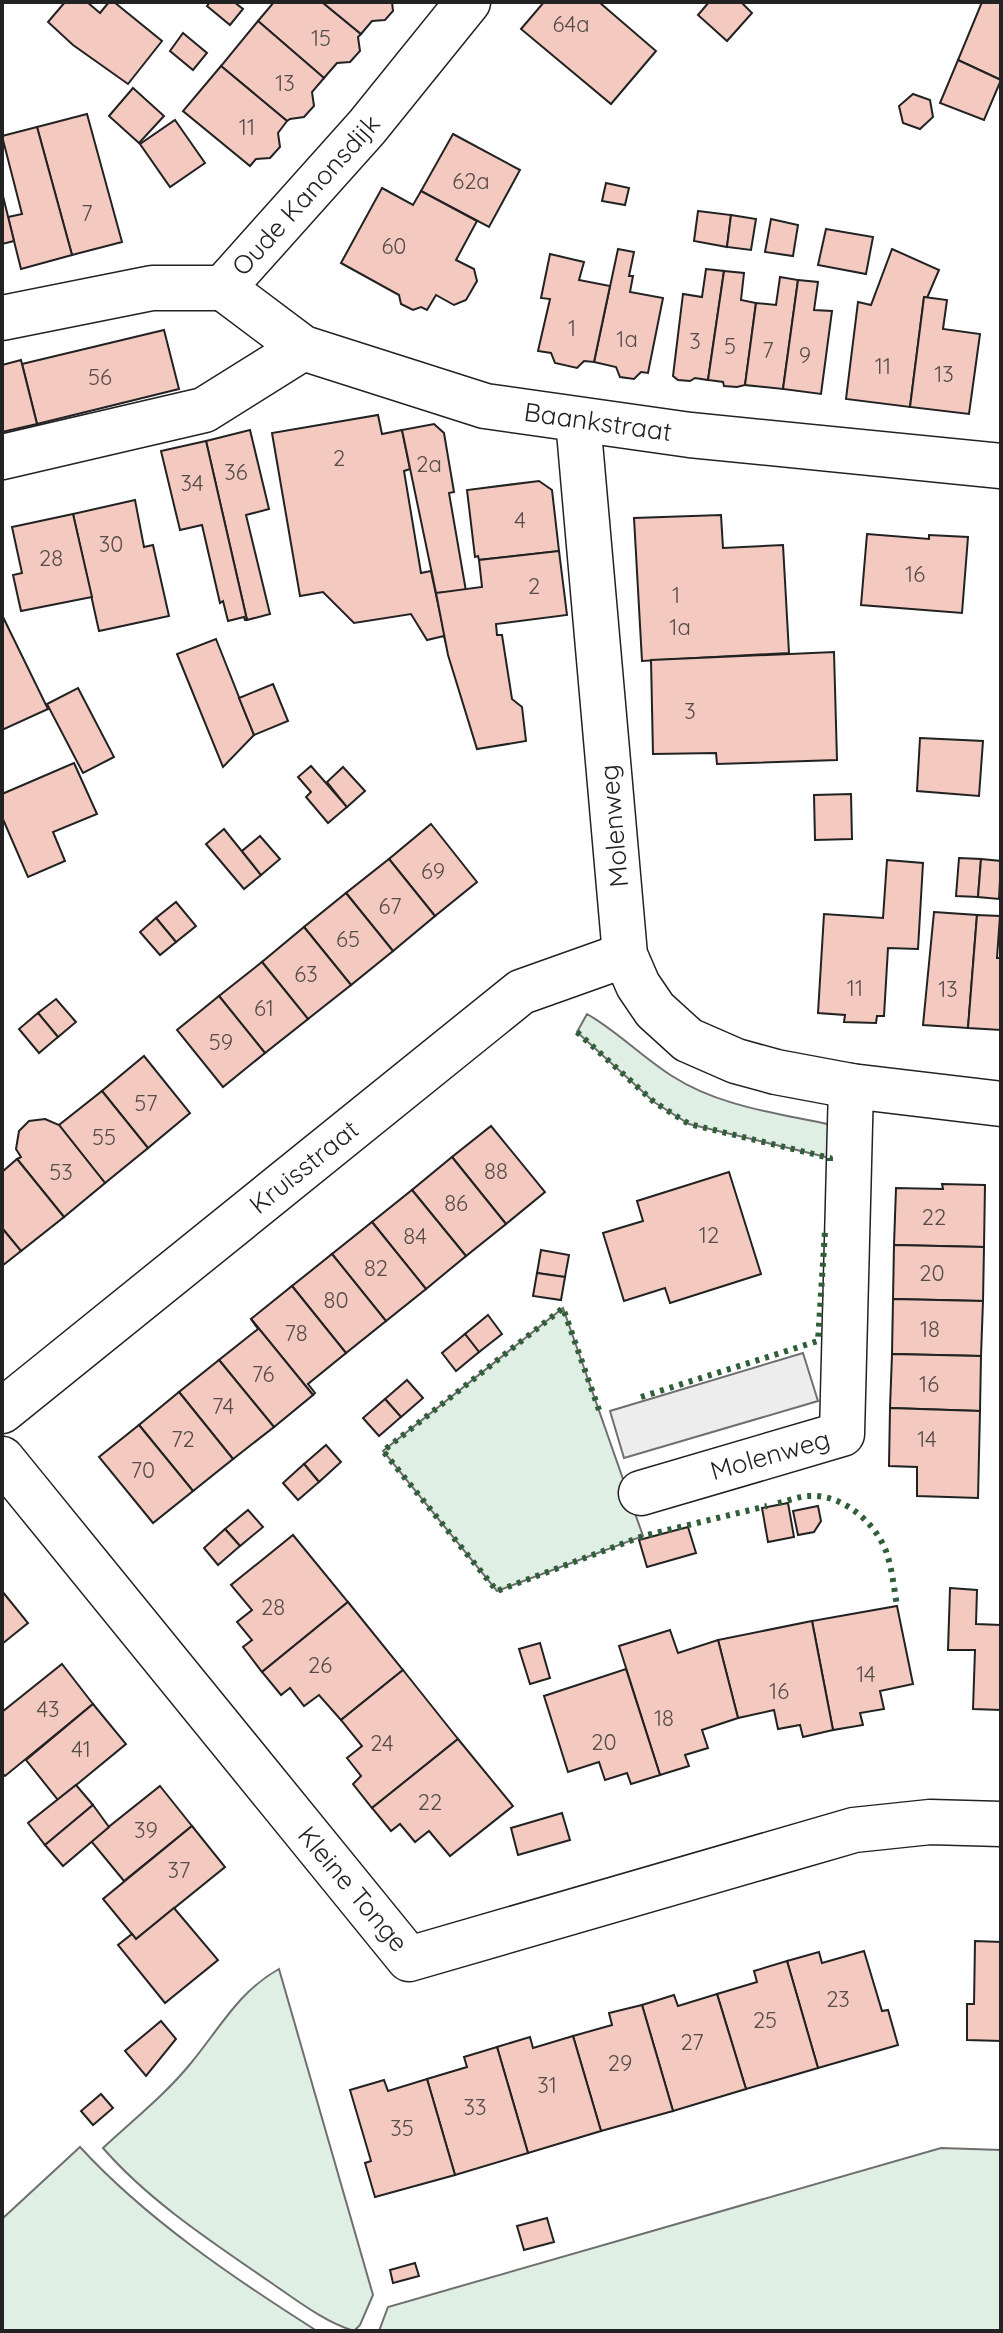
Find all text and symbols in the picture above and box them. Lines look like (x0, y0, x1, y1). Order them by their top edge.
house number: 64a (552, 10, 590, 38)
house number: 15 (311, 24, 331, 52)
house number: 13 (275, 69, 295, 97)
street label: Oude Kanonsdijk (225, 107, 387, 282)
house number: 11 (239, 113, 255, 141)
house number: 62a (452, 167, 490, 195)
house number: 7 (81, 199, 93, 227)
house number: 60 (382, 232, 406, 260)
house number: 1 (568, 314, 576, 342)
house number: 1a (616, 325, 638, 353)
house number: 3 (689, 327, 701, 355)
house number: 5 (724, 332, 736, 360)
house number: 7 (762, 336, 774, 364)
house number: 9 (799, 341, 811, 369)
house number: 11 (875, 352, 891, 380)
house number: 13 (934, 360, 954, 388)
house number: 56 (88, 363, 112, 391)
street label: Baankstraat (522, 395, 674, 448)
house number: 2 (333, 444, 345, 472)
house number: 2a (416, 450, 442, 478)
house number: 36 (224, 458, 248, 486)
house number: 34 (180, 469, 204, 497)
house number: 4 (514, 506, 526, 534)
house number: 30 (99, 530, 123, 558)
house number: 28 (39, 544, 63, 572)
house number: 16 (905, 560, 925, 588)
house number: 2 (528, 572, 540, 600)
house number: 1 (672, 581, 680, 609)
house number: 1a (669, 613, 691, 641)
house number: 3 (684, 697, 696, 725)
street label: Molenweg (592, 763, 635, 889)
house number: 69 (421, 857, 445, 885)
house number: 67 (378, 892, 402, 920)
house number: 65 (336, 925, 360, 953)
house number: 63 (294, 960, 318, 988)
house number: 11 (847, 974, 863, 1002)
house number: 13 (938, 975, 958, 1003)
house number: 61 (254, 994, 274, 1022)
house number: 59 (209, 1028, 233, 1056)
house number: 57 (134, 1089, 158, 1117)
street label: Kruisstraat (242, 1113, 365, 1221)
house number: 55 (92, 1123, 116, 1151)
house number: 88 (484, 1157, 508, 1185)
house number: 53 (49, 1158, 73, 1186)
house number: 86 (444, 1189, 468, 1217)
house number: 22 (922, 1203, 946, 1231)
house number: 12 (699, 1221, 719, 1249)
house number: 84 (403, 1222, 427, 1250)
house number: 82 (364, 1254, 388, 1282)
house number: 20 (919, 1259, 945, 1287)
house number: 80 (324, 1286, 348, 1314)
house number: 18 (920, 1315, 940, 1343)
house number: 78 (284, 1319, 308, 1347)
house number: 76 (252, 1360, 274, 1388)
house number: 16 (919, 1370, 939, 1398)
house number: 74 (212, 1392, 234, 1420)
street label: Molenweg (706, 1422, 834, 1487)
house number: 72 (171, 1425, 195, 1453)
house number: 14 (917, 1425, 937, 1453)
house number: 70 (131, 1456, 155, 1484)
house number: 28 (261, 1593, 285, 1621)
house number: 26 (308, 1651, 332, 1679)
house number: 14 (856, 1660, 876, 1688)
house number: 16 (769, 1677, 789, 1705)
house number: 43 (36, 1695, 60, 1723)
house number: 18 (654, 1704, 674, 1732)
house number: 20 (591, 1728, 617, 1756)
house number: 24 (370, 1729, 394, 1757)
house number: 41 (71, 1735, 91, 1763)
house number: 22 (418, 1788, 442, 1816)
house number: 39 (134, 1816, 158, 1844)
street label: Kleine Tonge (291, 1819, 416, 1958)
house number: 37 (168, 1856, 190, 1884)
house number: 23 (826, 1985, 850, 2013)
house number: 25 (753, 2006, 777, 2034)
house number: 27 (680, 2028, 704, 2056)
house number: 29 (608, 2049, 632, 2077)
house number: 31 (537, 2071, 557, 2099)
house number: 33 (463, 2093, 487, 2121)
house number: 35 (390, 2114, 414, 2142)

